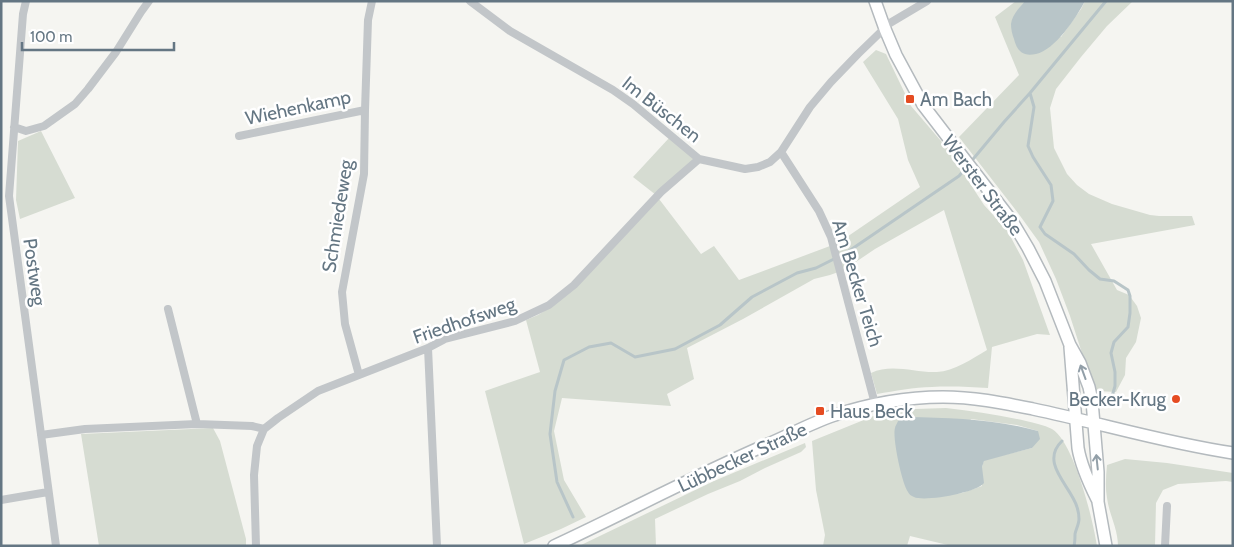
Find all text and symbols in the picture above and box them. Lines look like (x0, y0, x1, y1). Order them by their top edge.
scale bar (22, 20, 175, 52)
text: 100 m (30, 28, 72, 46)
street label: Im Büschen (618, 71, 706, 147)
street label: Wiehenkamp (243, 85, 353, 130)
place label: Am Bach (920, 88, 992, 111)
marker: Am Bach (904, 93, 916, 105)
street label: Werster Straße (937, 130, 1028, 240)
street label: Schmiedeweg (317, 158, 358, 274)
street label: Am Becker Teich (827, 217, 888, 350)
street label: Postweg (18, 237, 51, 308)
street label: Friedhofsweg (410, 292, 519, 349)
one-way arrow (1078, 365, 1087, 380)
place label: Becker-Krug (1069, 388, 1167, 411)
marker: Becker-Krug (1170, 393, 1182, 405)
place label: Haus Beck (830, 400, 913, 423)
marker: Haus Beck (814, 405, 826, 417)
street label: Lübbecker Straße (674, 417, 811, 497)
one-way arrow (1092, 454, 1102, 470)

